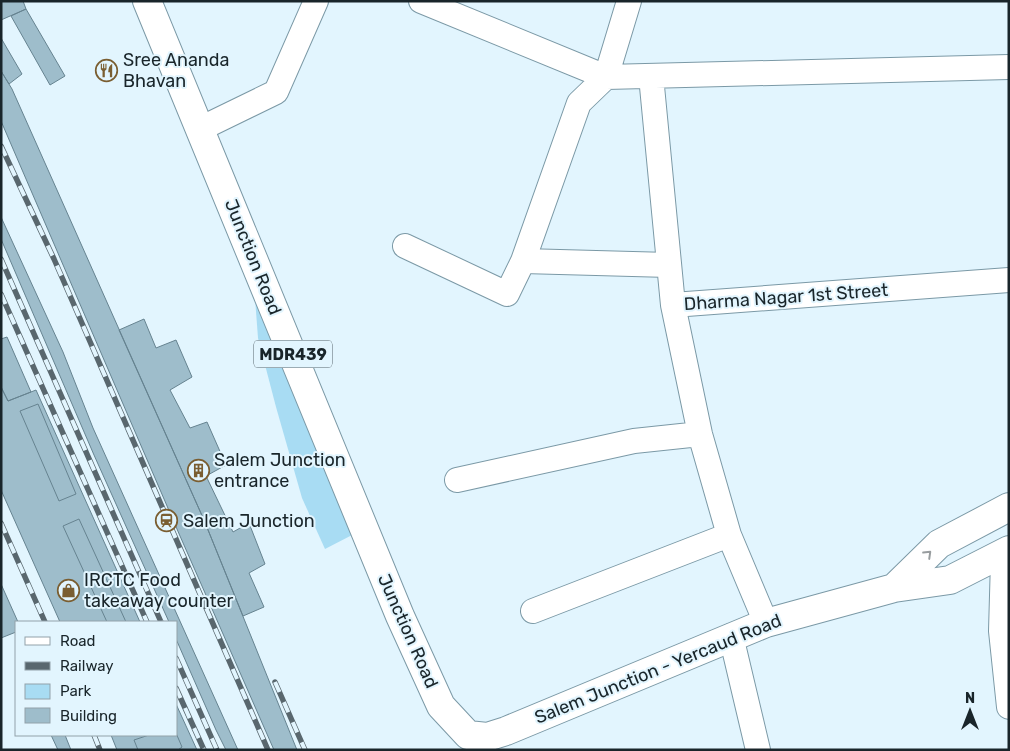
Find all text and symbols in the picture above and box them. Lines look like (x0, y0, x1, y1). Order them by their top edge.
place label: Sree Ananda Bhavan (123, 49, 229, 92)
restaurant icon: Sree Ananda Bhavan (95, 58, 119, 82)
street label: Junction Road (220, 196, 286, 318)
street label: Dharma Nagar 1st Street (683, 279, 889, 315)
road number: MDR439 (254, 340, 332, 368)
place label: Salem Junction entrance (214, 449, 346, 492)
building icon: Salem Junction entrance (186, 458, 210, 482)
station icon: Salem Junction (155, 509, 179, 533)
place label: Salem Junction (183, 510, 315, 532)
one-way arrow (923, 551, 932, 560)
place label: IRCTC Food takeaway counter (84, 569, 234, 612)
street label: Junction Road (373, 570, 443, 692)
shop icon: IRCTC Food takeaway counter (56, 578, 80, 602)
street label: Salem Junction - Yercaud Road (531, 609, 785, 729)
legend (15, 621, 178, 736)
text: Road (60, 632, 96, 650)
text: Railway (60, 657, 114, 675)
text: Park (60, 682, 91, 700)
north arrow (945, 686, 995, 736)
text: N (965, 690, 975, 707)
text: Building (60, 707, 117, 725)

